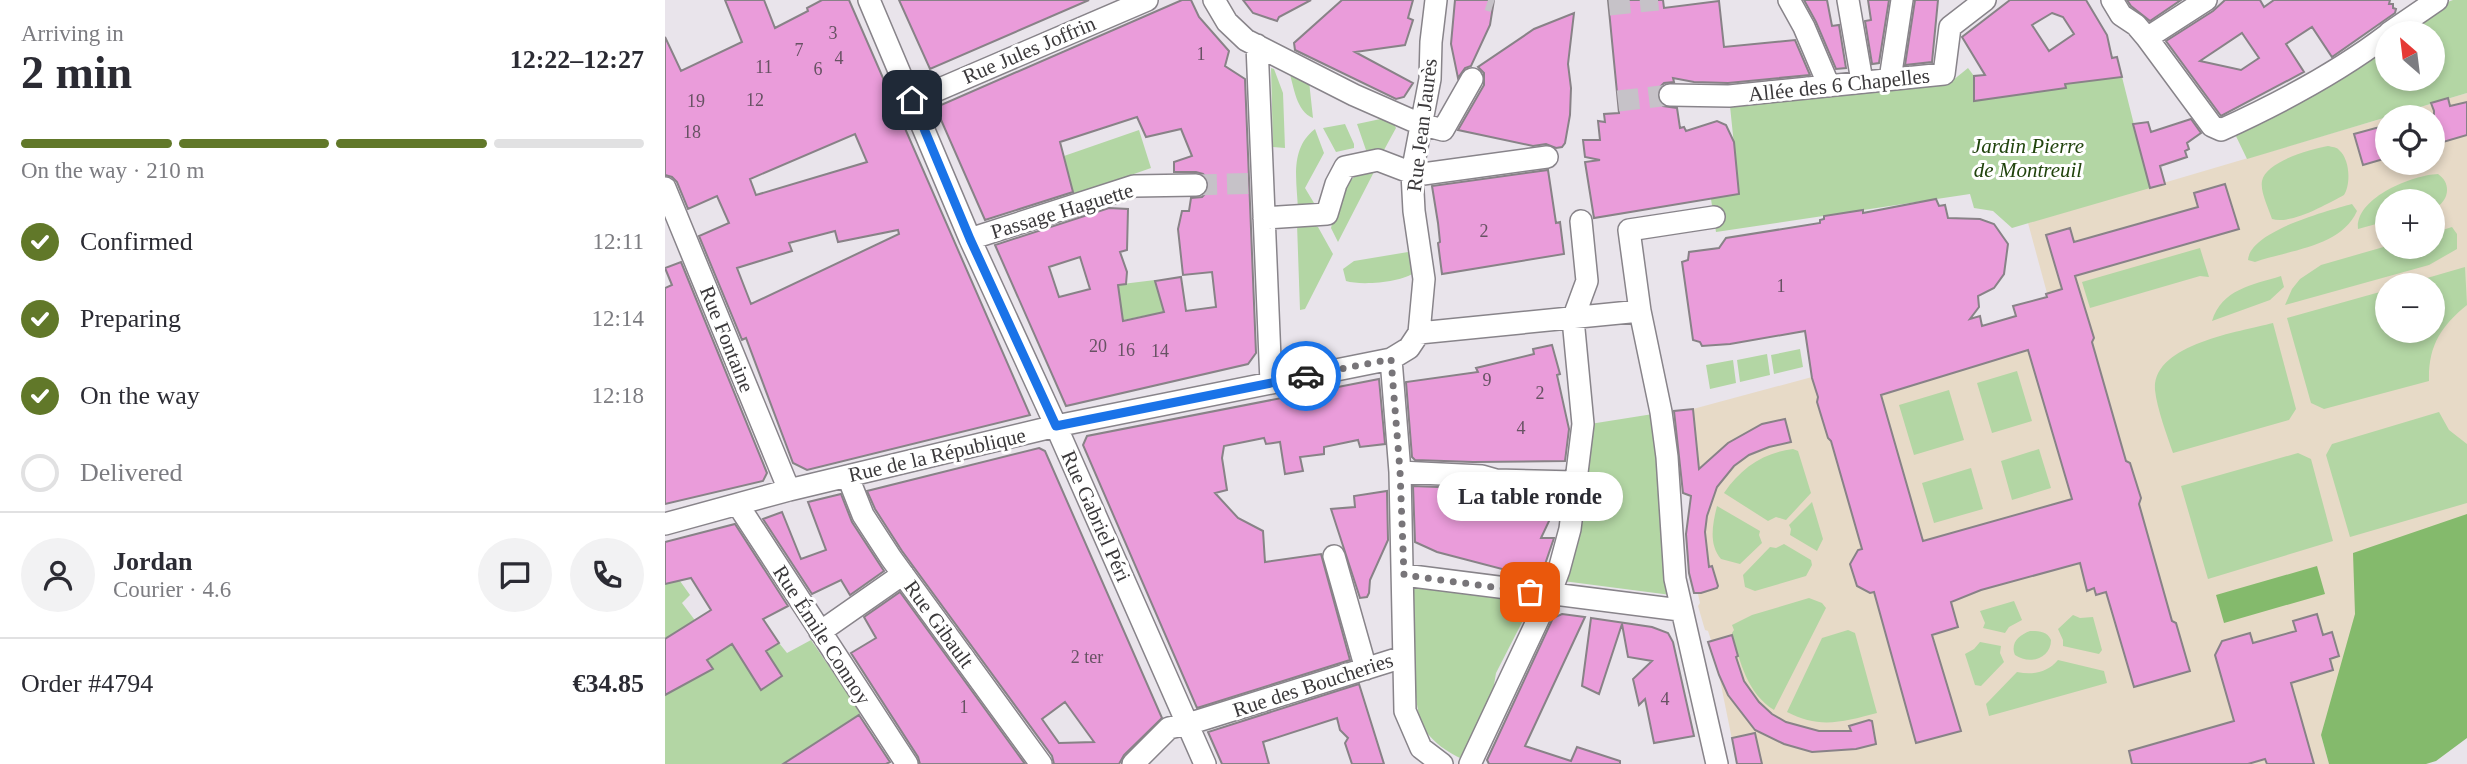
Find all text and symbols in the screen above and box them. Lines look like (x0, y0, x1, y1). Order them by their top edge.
street label: Rue Jules Joffrin (959, 11, 1099, 89)
text: Arriving in (21, 21, 124, 46)
north arrow (2375, 21, 2445, 91)
map controls (2375, 21, 2445, 343)
house number: 3 (829, 23, 838, 43)
house number: 7 (795, 40, 804, 60)
house number: 1 (1197, 44, 1206, 64)
text: 12:22–12:27 (510, 45, 644, 74)
text: 2 min (21, 47, 132, 98)
house number: 4 (835, 48, 844, 68)
house number: 11 (755, 57, 773, 77)
street label: Rue Jean Jaurès (1402, 57, 1442, 193)
house number: 6 (814, 59, 823, 79)
street label: Allée des 6 Chapelles (1747, 64, 1931, 106)
pin (882, 70, 942, 130)
icon: home (893, 81, 931, 119)
house number: 12 (746, 90, 764, 110)
house number: 19 (687, 91, 705, 111)
button: locate (2375, 105, 2445, 175)
house number: 18 (683, 122, 701, 142)
park label: Jardin Pierre de Montreuil (1972, 134, 2084, 182)
text: On the way · 210 m (21, 158, 204, 183)
street label: Passage Haguette (988, 178, 1136, 244)
button: + (2375, 189, 2445, 259)
house number: 2 (1480, 221, 1489, 241)
icon: check (21, 223, 59, 261)
text: Confirmed (80, 227, 193, 256)
text: 12:11 (592, 229, 644, 254)
button: − (2375, 273, 2445, 343)
house number: 1 (1777, 276, 1786, 296)
street label: Rue Fontaine (695, 282, 759, 396)
icon: check (21, 300, 59, 338)
text: Preparing (80, 304, 181, 333)
text: 12:14 (592, 306, 644, 331)
house number: 20 (1089, 336, 1107, 356)
house number: 16 (1117, 340, 1135, 360)
house number: 14 (1151, 341, 1169, 361)
courier (1271, 341, 1341, 411)
icon: car (1287, 357, 1325, 395)
house number: 9 (1483, 370, 1492, 390)
icon: check (21, 377, 59, 415)
text: On the way (80, 381, 200, 410)
text: 12:18 (592, 383, 644, 408)
house number: 2 (1536, 383, 1545, 403)
house number: 4 (1517, 418, 1526, 438)
street label: Rue de la République (846, 423, 1028, 487)
street label: Rue Gabriel Péri (1056, 447, 1136, 585)
text: Delivered (80, 458, 183, 487)
callout: La table ronde (1437, 473, 1623, 522)
text: La table ronde (1458, 484, 1602, 509)
button: person (21, 538, 95, 612)
button: chat (478, 538, 552, 612)
button: phone (570, 538, 644, 612)
text: Jordan (113, 547, 192, 576)
street label: Rue Émile Connoy (768, 561, 876, 709)
pin (1500, 562, 1560, 622)
icon: bag (1511, 573, 1549, 611)
street label: Rue Gibault (899, 576, 979, 672)
text: Courier · 4.6 (113, 577, 231, 602)
house number: 2 ter (1071, 647, 1103, 667)
street label: Rue des Boucheries (1230, 648, 1396, 722)
text: Order #4794 (21, 669, 153, 698)
text: €34.85 (573, 669, 644, 698)
house number: 4 (1661, 689, 1670, 709)
house number: 1 (960, 697, 969, 717)

